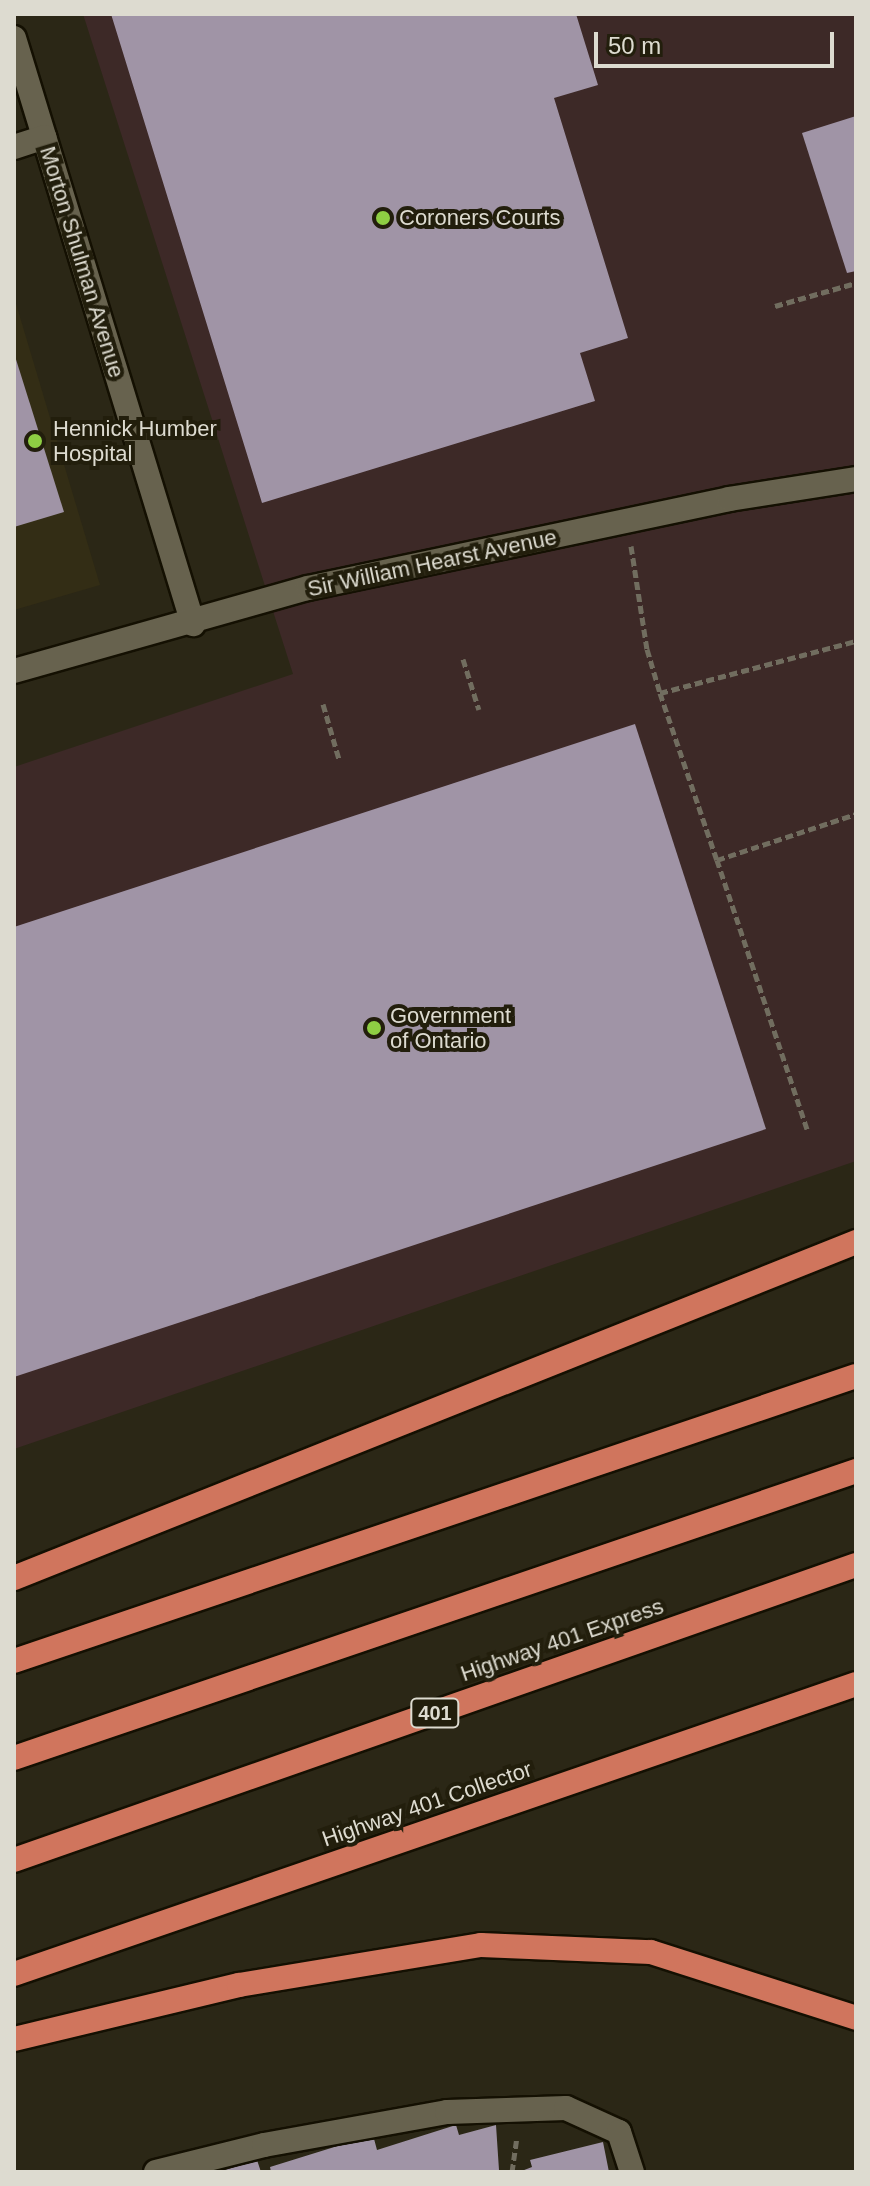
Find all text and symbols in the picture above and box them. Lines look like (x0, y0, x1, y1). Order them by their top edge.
scale bar (598, 16, 838, 66)
text: 50 m (608, 32, 661, 59)
street label: Morton Shulman Avenue (34, 143, 130, 381)
place label: Coroners Courts (399, 205, 560, 231)
marker: Coroners Courts (374, 209, 392, 227)
place label: Hennick Humber Hospital (53, 415, 217, 466)
marker: Hennick Humber Hospital (24, 430, 46, 452)
street label: Sir William Hearst Avenue (304, 524, 560, 602)
place label: Government of Ontario (390, 1002, 511, 1054)
marker: Government of Ontario (365, 1019, 383, 1037)
street label: Highway 401 Express (457, 1593, 667, 1687)
road number: 401 (409, 1697, 461, 1729)
street label: Highway 401 Collector (319, 1756, 535, 1852)

